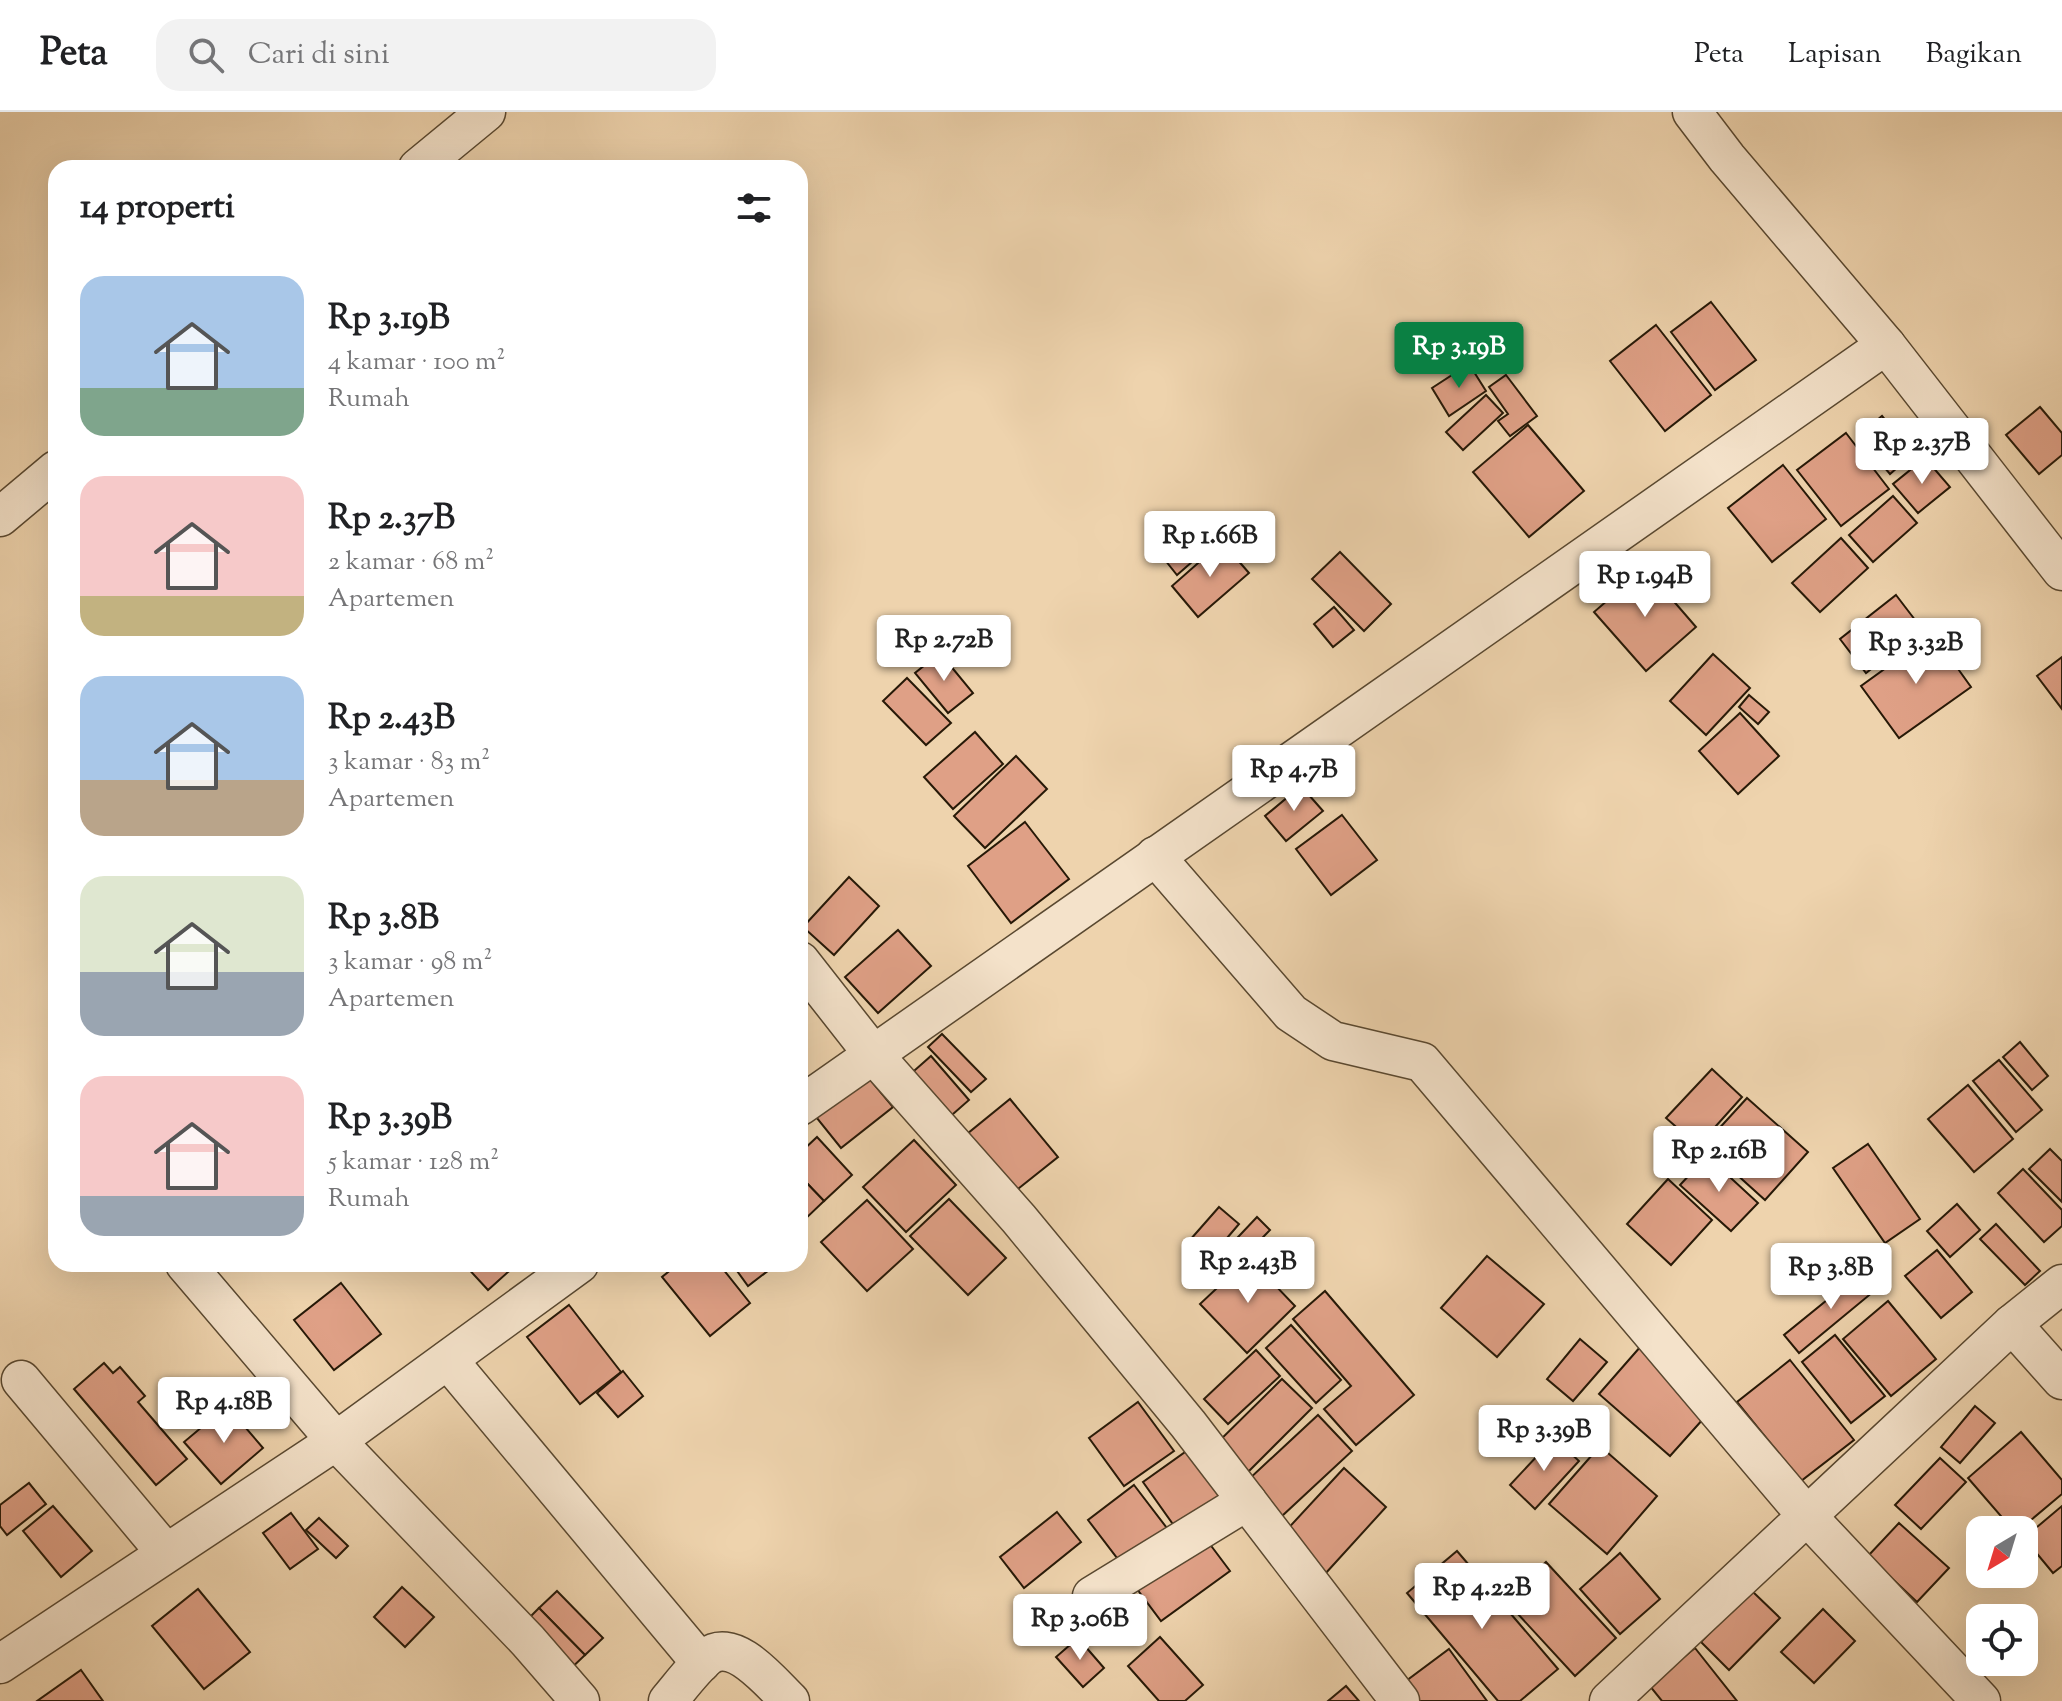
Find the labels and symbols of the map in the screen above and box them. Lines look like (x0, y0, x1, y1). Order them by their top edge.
pin: Rp 3.19B (1376, 322, 1542, 390)
pin: Rp 2.37B (1839, 418, 2005, 486)
pin: Rp 1.66B (1127, 511, 1293, 579)
pin: Rp 1.94B (1562, 551, 1728, 619)
pin: Rp 2.72B (861, 615, 1027, 683)
pin: Rp 3.32B (1833, 618, 1999, 686)
pin: Rp 4.7B (1220, 745, 1368, 813)
pin: Rp 2.16B (1636, 1126, 1802, 1194)
pin: Rp 2.43B (1165, 1237, 1331, 1305)
pin: Rp 3.8B (1757, 1243, 1905, 1311)
pin: Rp 4.18B (141, 1377, 307, 1445)
pin: Rp 3.39B (1461, 1405, 1627, 1473)
north arrow (1966, 1516, 2038, 1588)
pin: Rp 4.22B (1399, 1563, 1565, 1631)
pin: Rp 3.06B (997, 1594, 1163, 1662)

